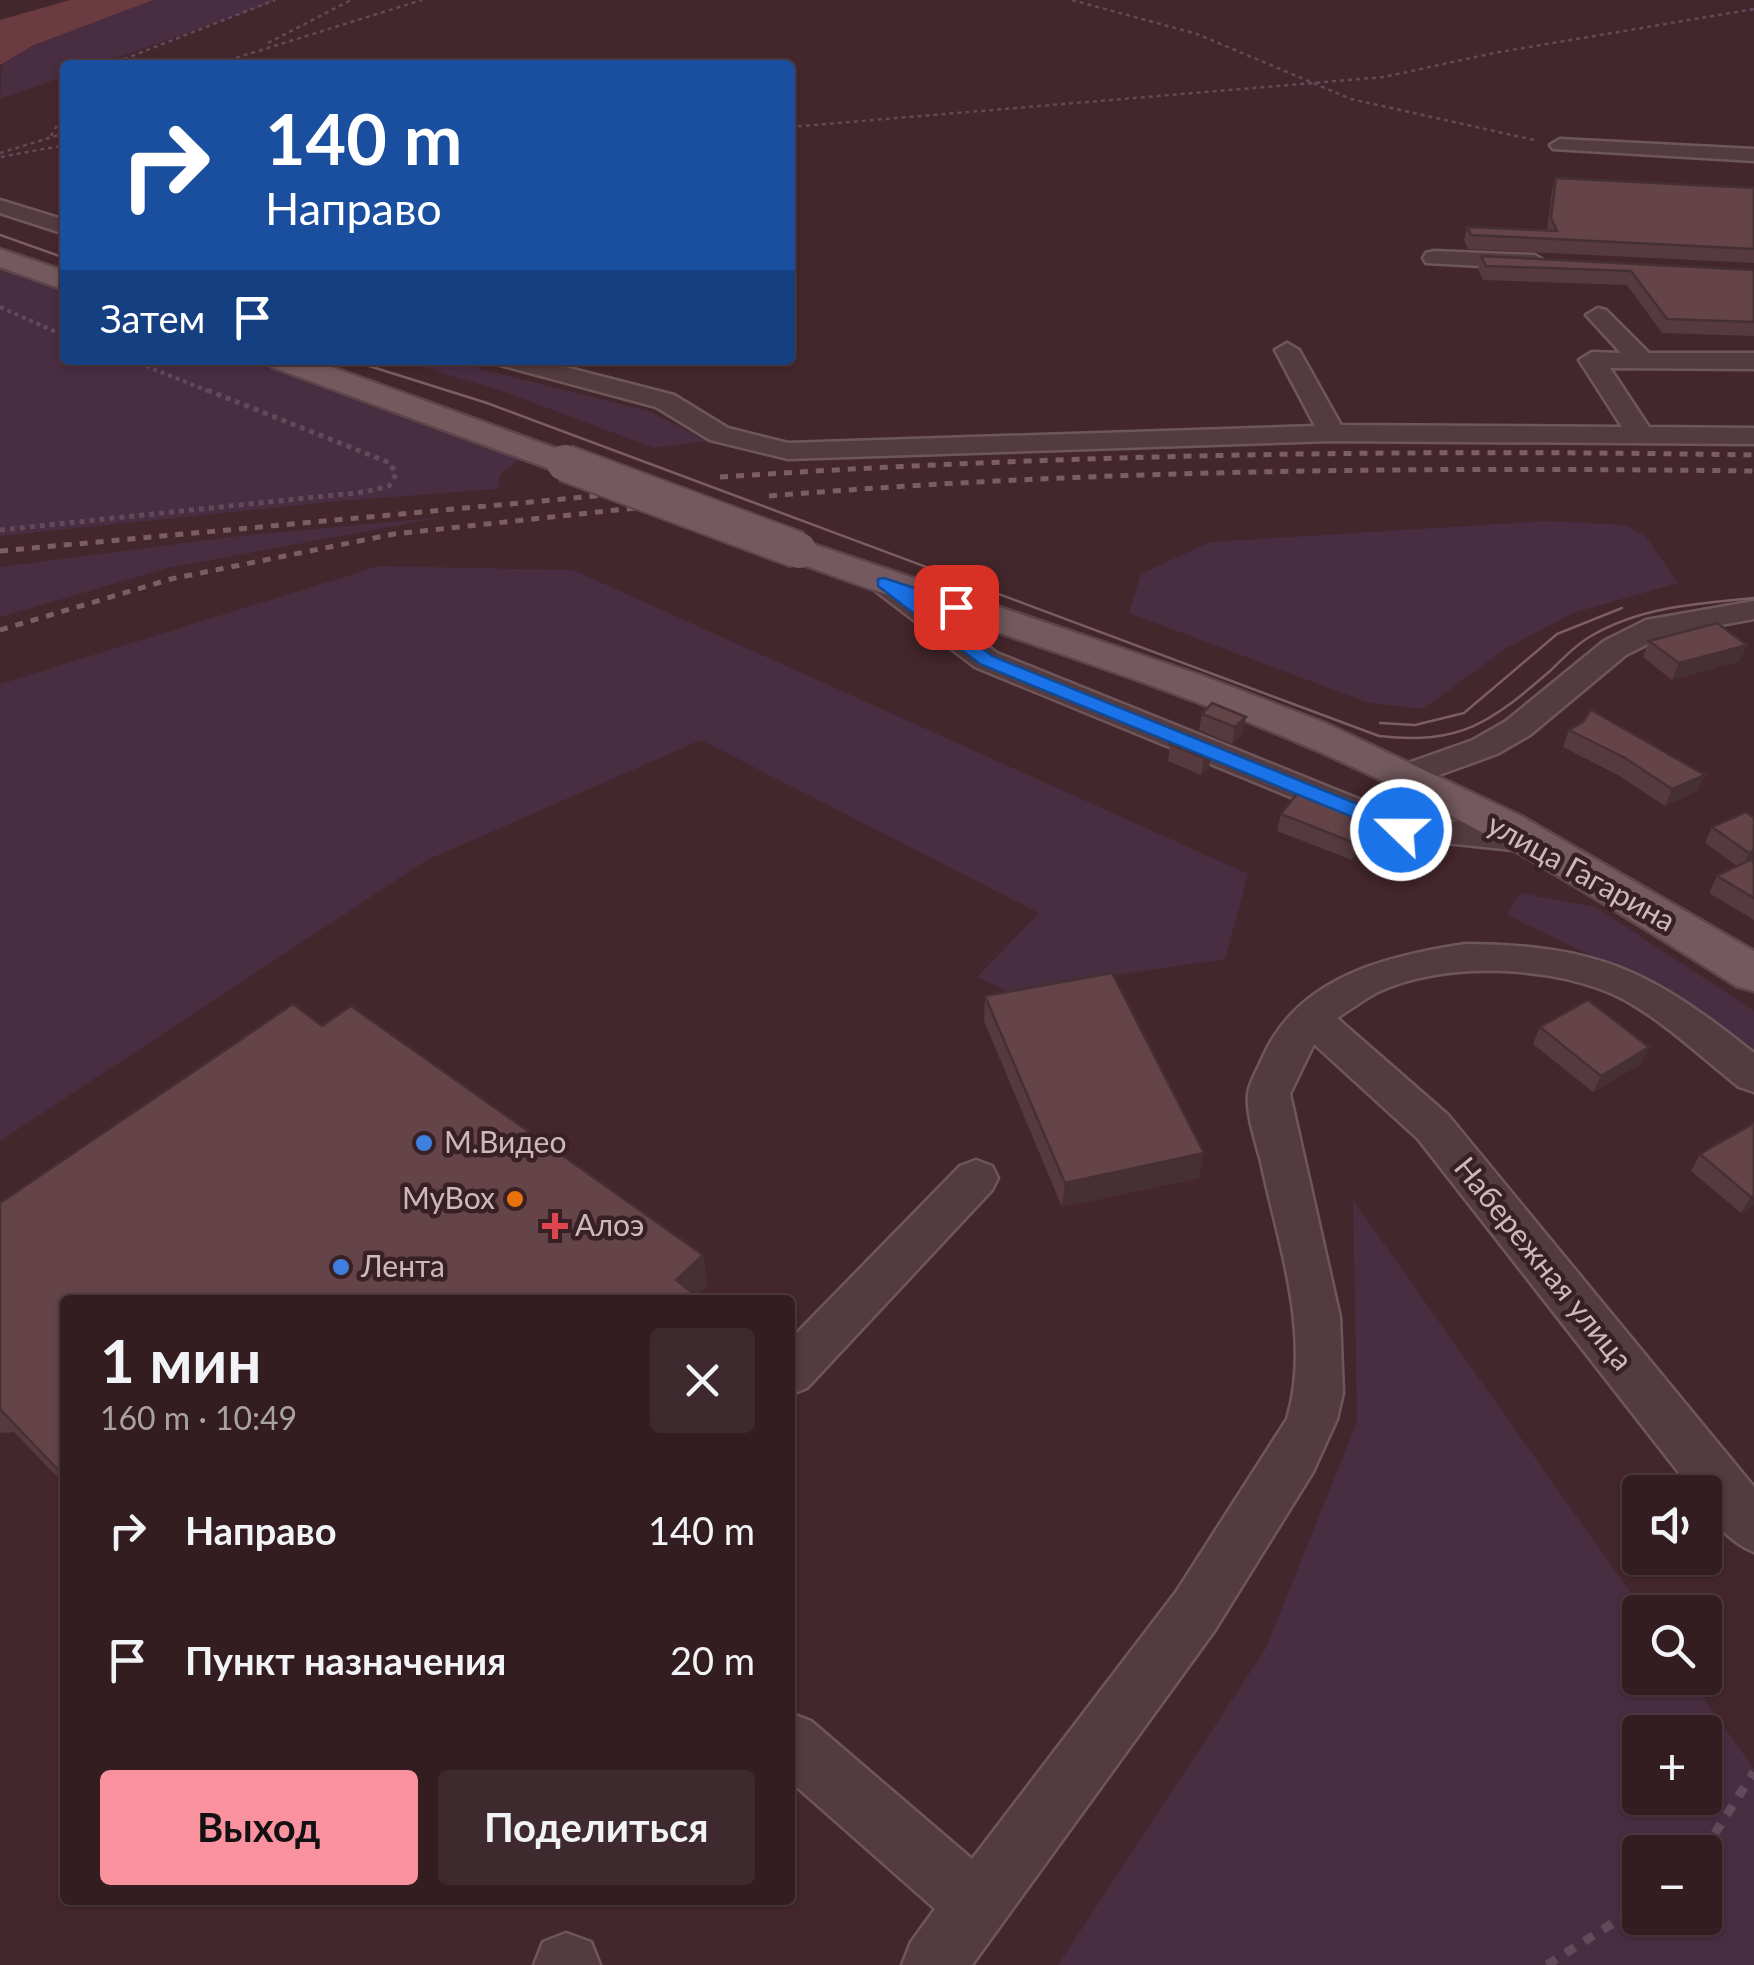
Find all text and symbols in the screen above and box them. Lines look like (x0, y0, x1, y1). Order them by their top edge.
text: 140 m (265, 96, 462, 180)
icon: right (100, 100, 230, 230)
text: Направо (265, 181, 442, 235)
icon: arrive (225, 290, 280, 345)
text: Затем (100, 295, 205, 341)
pin (914, 565, 999, 650)
icon: arrive (929, 580, 984, 635)
position arrow (1349, 778, 1453, 882)
street label: улица Гагарина (1482, 805, 1682, 938)
place label: М.Видео (444, 1123, 566, 1159)
marker: М.Видео (413, 1132, 435, 1154)
street label: Набережная улица (1448, 1149, 1641, 1376)
place label: MyBox (402, 1179, 495, 1215)
marker: MyBox (504, 1188, 526, 1210)
place label: Алоэ (575, 1206, 644, 1242)
marker: Алоэ (544, 1215, 566, 1237)
place label: Лента (360, 1247, 445, 1283)
marker: Лента (330, 1256, 352, 1278)
text: 1 мин (100, 1324, 262, 1396)
button: close (650, 1328, 755, 1433)
text: 160 m · 10:49 (100, 1398, 297, 1437)
map controls (1622, 1475, 1722, 1935)
button: sound (1622, 1475, 1722, 1575)
icon: right (100, 1503, 155, 1558)
text: Направо (185, 1507, 337, 1553)
text: 140 m (648, 1507, 755, 1553)
button: search (1622, 1595, 1722, 1695)
icon: arrive (100, 1633, 155, 1688)
text: Пункт назначения (185, 1637, 506, 1683)
text: 20 m (670, 1637, 755, 1683)
button: + (1622, 1715, 1722, 1815)
button: Выход (100, 1770, 418, 1885)
button: Поделиться (438, 1770, 755, 1885)
button: − (1622, 1835, 1722, 1935)

